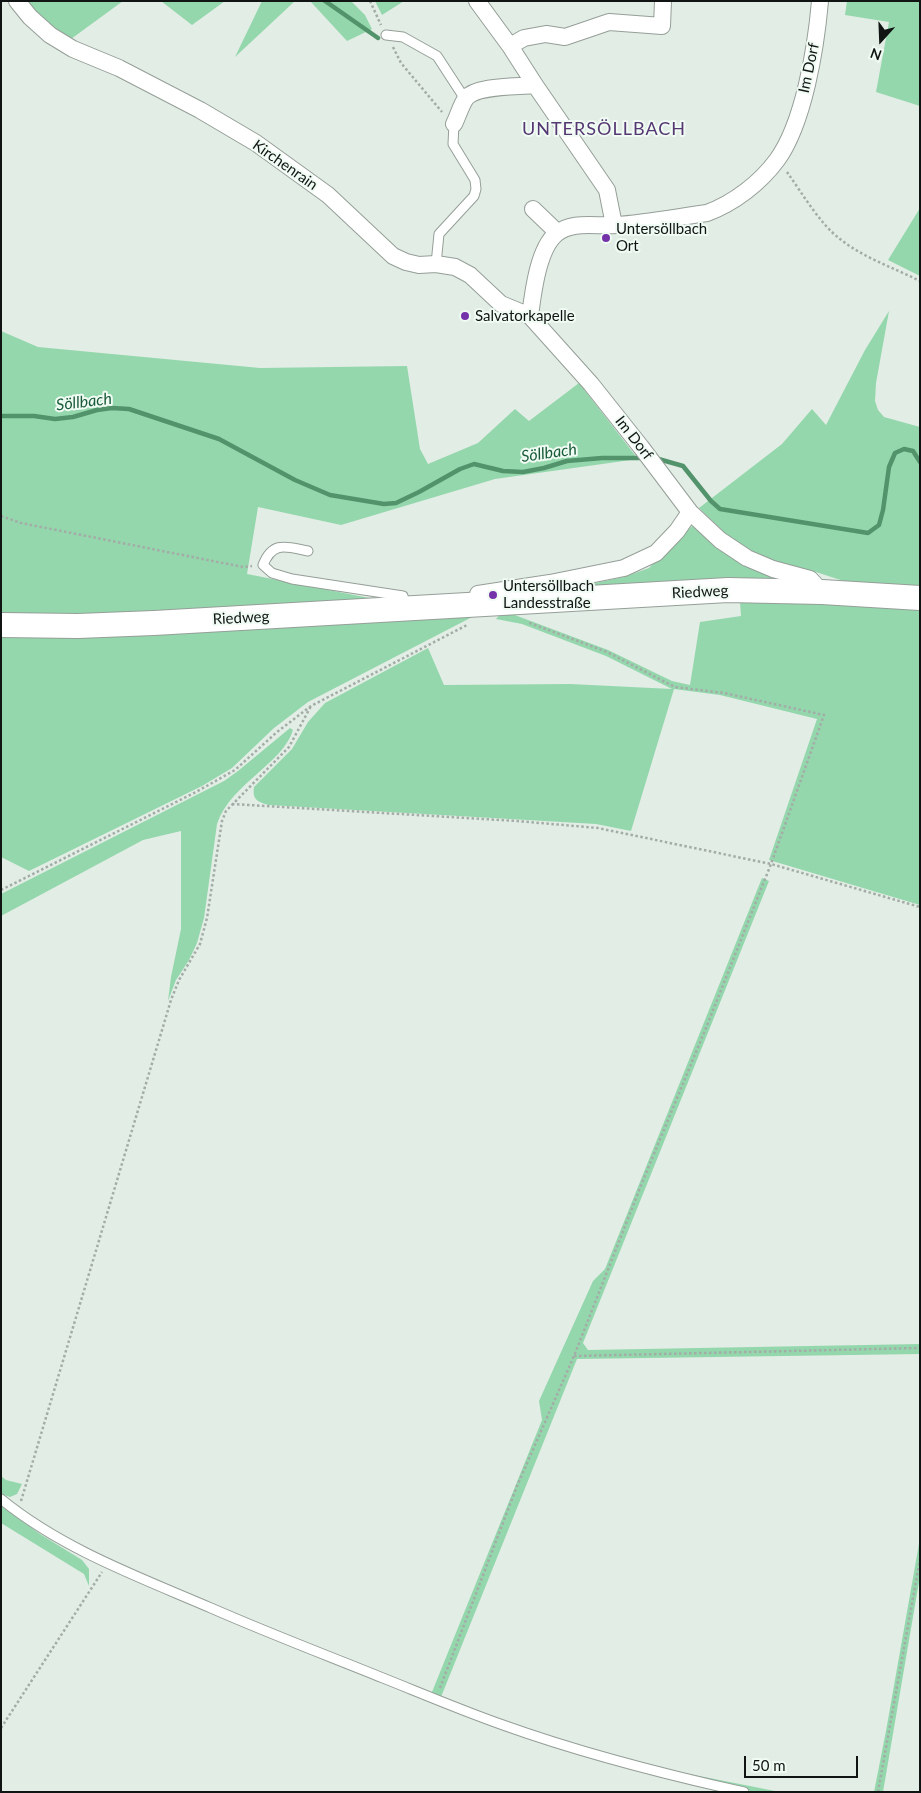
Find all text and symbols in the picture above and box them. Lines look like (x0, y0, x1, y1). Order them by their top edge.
north arrow (856, 15, 906, 65)
street label: Im Dorf (795, 41, 823, 95)
text: N (868, 45, 884, 64)
district label: UNTERSÖLLBACH (520, 118, 688, 140)
street label: Kirchenrain (249, 136, 321, 194)
place label: Untersöllbach Ort (616, 220, 707, 255)
marker: Untersöllbach Ort (600, 232, 612, 244)
place label: Salvatorkapelle (475, 307, 575, 325)
marker: Salvatorkapelle (459, 310, 471, 322)
water label: Söllbach (55, 389, 113, 415)
street label: Im Dorf (611, 412, 657, 464)
water label: Söllbach (520, 440, 578, 466)
place label: Untersöllbach Landesstraße (503, 577, 594, 612)
street label: Riedweg (671, 582, 729, 602)
marker: Untersöllbach Landesstraße (487, 589, 499, 601)
street label: Riedweg (212, 608, 270, 628)
scale bar (746, 1746, 860, 1778)
text: 50 m (752, 1756, 786, 1774)

